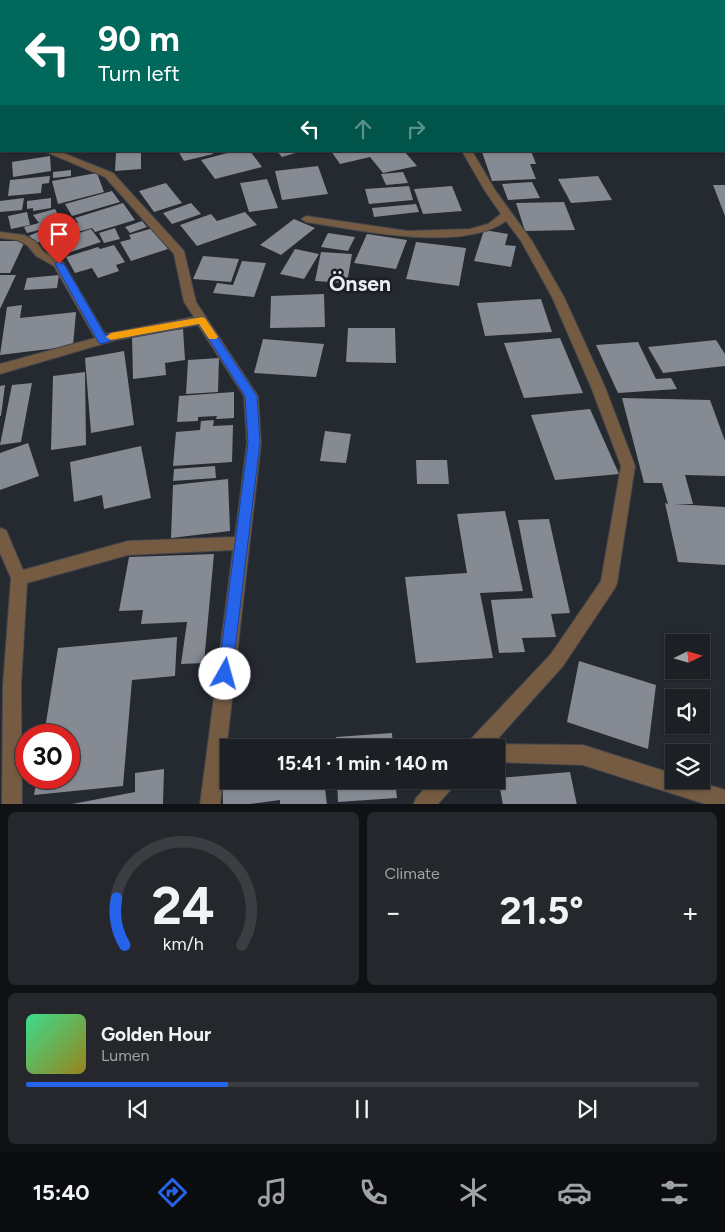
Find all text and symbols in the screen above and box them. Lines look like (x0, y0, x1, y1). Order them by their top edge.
text: 90 m (98, 18, 180, 60)
icon: left (15, 20, 80, 85)
text: Turn left (98, 60, 180, 87)
icon: left (296, 115, 324, 143)
icon: ahead (349, 115, 377, 143)
icon: right (402, 115, 430, 143)
pin (38, 213, 80, 264)
icon: arrive (45, 220, 73, 248)
district label: Önsen (329, 271, 391, 296)
north arrow (665, 634, 710, 679)
map controls (665, 634, 710, 789)
position arrow (198, 647, 250, 699)
button: sound (665, 689, 710, 734)
speed limit sign: 30 (15, 724, 80, 789)
button: layers (665, 744, 710, 789)
text: 15:41 · 1 min · 140 m (277, 752, 448, 775)
text: Climate (385, 864, 440, 883)
text: 24 (152, 875, 215, 937)
text: 21.5° (500, 888, 584, 934)
text: − (385, 895, 402, 929)
text: + (682, 895, 699, 929)
text: km/h (163, 933, 204, 954)
text: Golden Hour (101, 1023, 211, 1046)
text: Lumen (101, 1046, 150, 1065)
icon: previous (124, 1095, 152, 1123)
icon: pause (348, 1095, 376, 1123)
icon: next (573, 1095, 601, 1123)
icon: directions (155, 1175, 190, 1210)
icon: music (255, 1175, 290, 1210)
icon: phone (356, 1175, 391, 1210)
icon: climate (456, 1175, 491, 1210)
icon: car (557, 1175, 592, 1210)
icon: filters (657, 1175, 692, 1210)
text: 15:40 (33, 1179, 90, 1206)

